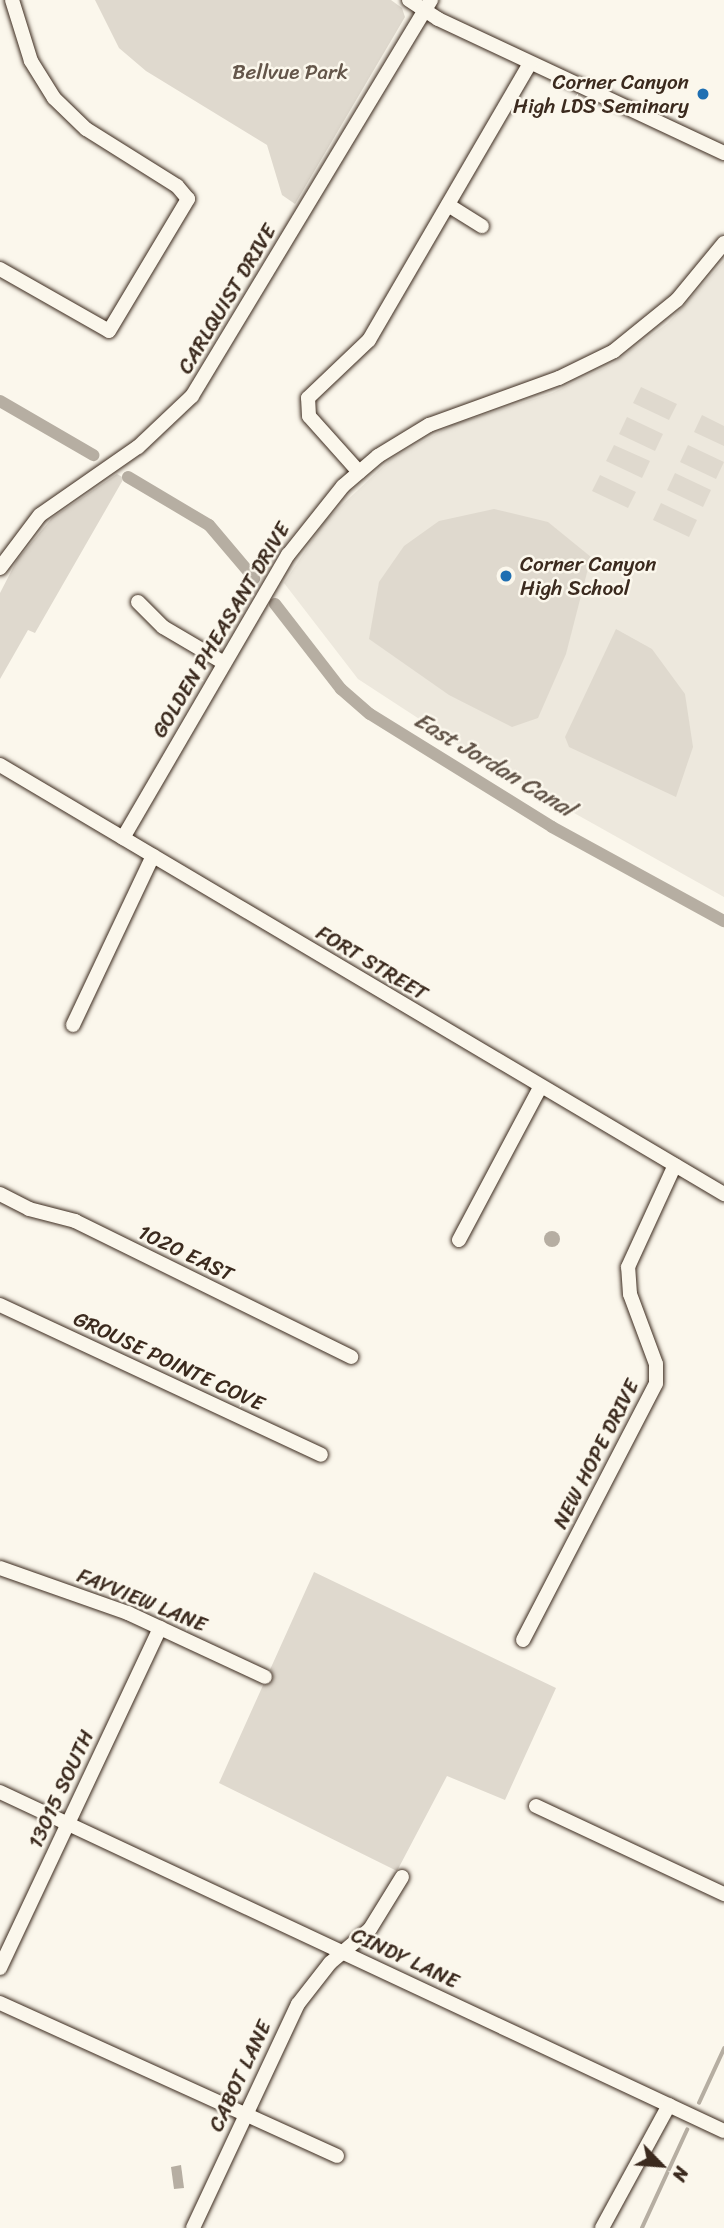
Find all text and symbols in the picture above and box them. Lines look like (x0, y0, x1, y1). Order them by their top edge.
park label: Bellvue Park (232, 59, 348, 85)
place label: Corner Canyon High LDS Seminary (515, 69, 689, 119)
marker: Corner Canyon High LDS Seminary (695, 86, 711, 102)
street label: CARLQUIST DRIVE (172, 220, 282, 378)
street label: GOLDEN PHEASANT DRIVE (147, 518, 295, 742)
place label: Corner Canyon High School (520, 551, 656, 601)
marker: Corner Canyon High School (498, 568, 514, 584)
water label: East Jordan Canal (409, 706, 579, 824)
street label: FORT STREET (312, 920, 432, 1006)
street label: 1020 EAST (134, 1219, 238, 1287)
street label: GROUSE POINTE COVE (70, 1306, 268, 1416)
street label: NEW HOPE DRIVE (548, 1375, 644, 1533)
street label: FAYVIEW LANE (74, 1563, 210, 1637)
street label: 13015 SOUTH (23, 1726, 99, 1852)
street label: CINDY LANE (347, 1922, 463, 1994)
street label: CABOT LANE (203, 2016, 277, 2136)
north arrow (626, 2130, 696, 2200)
text: N (663, 2161, 698, 2187)

